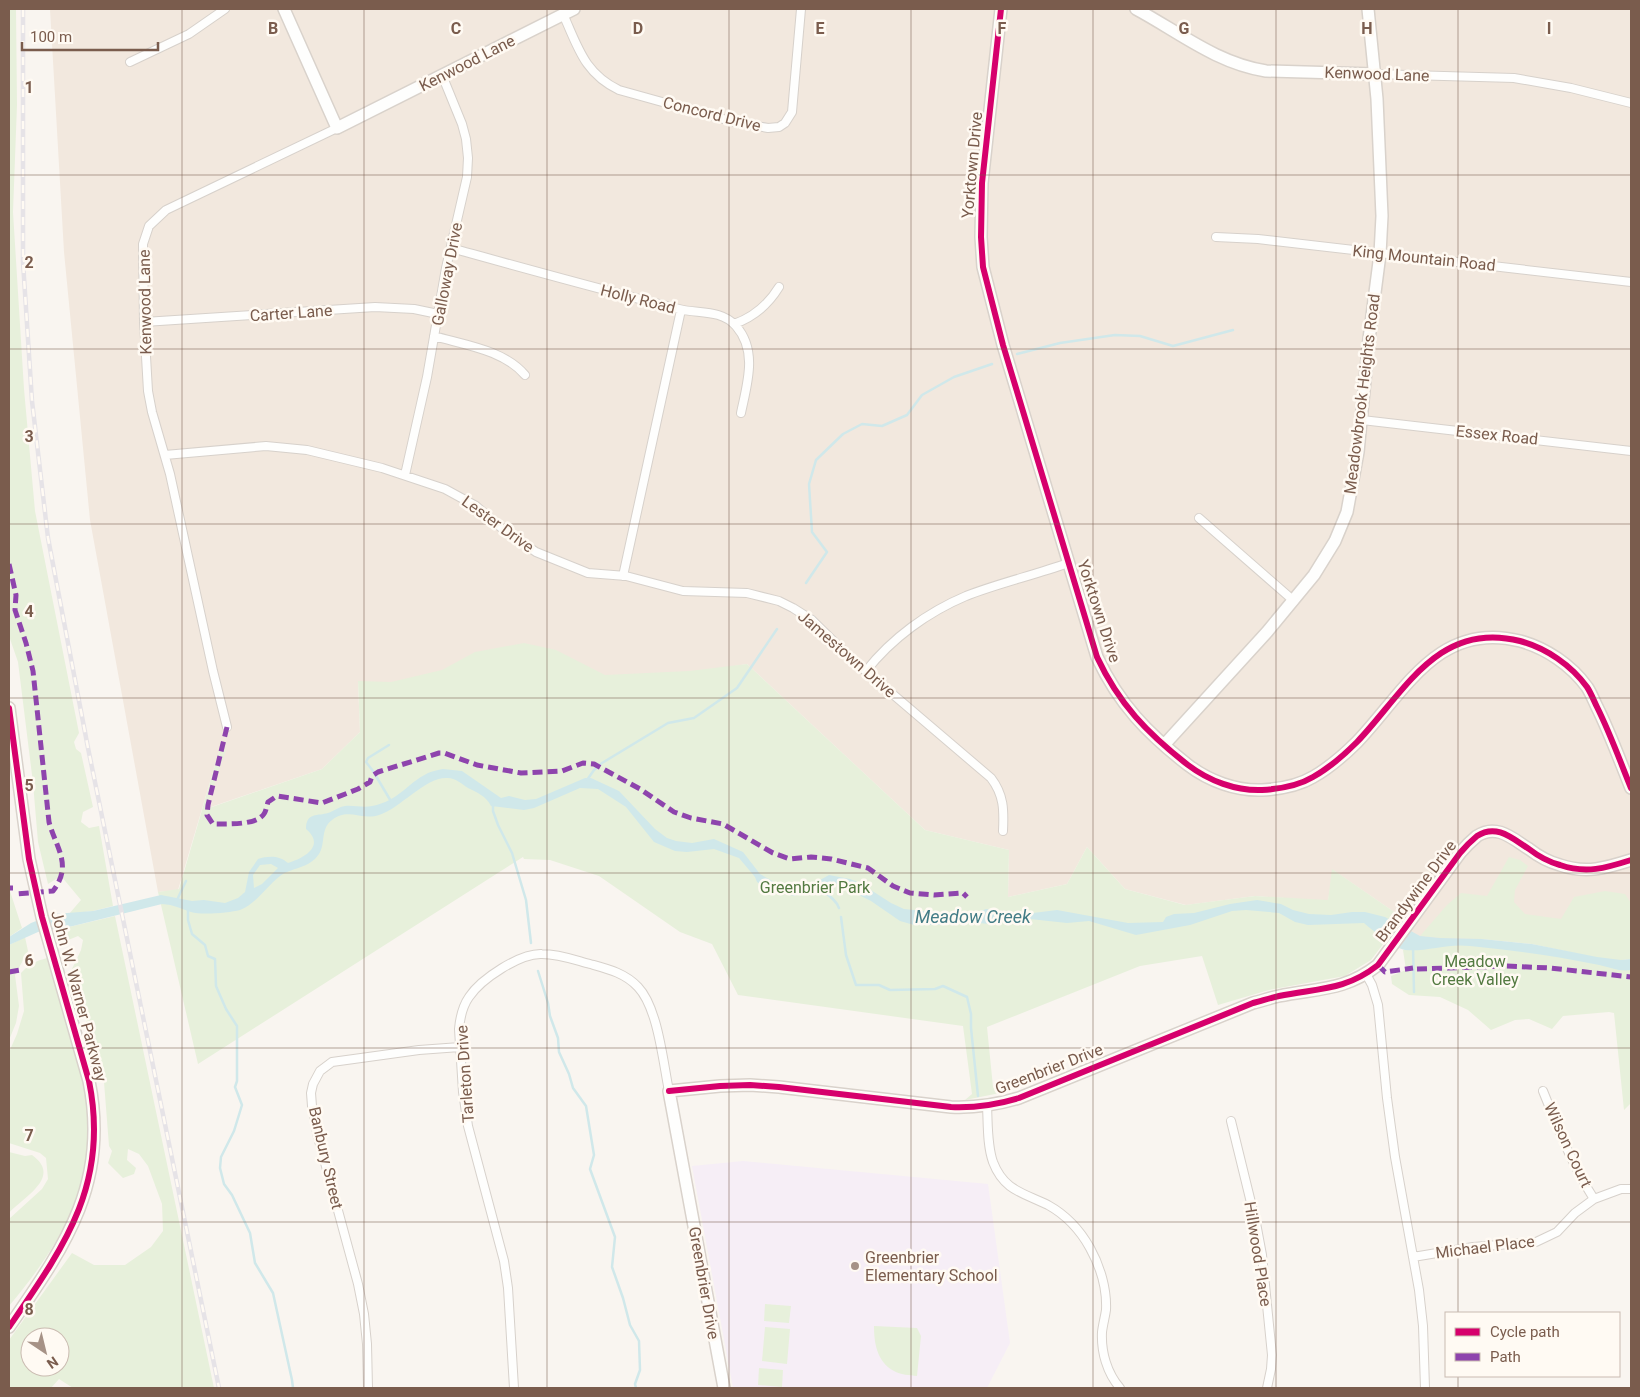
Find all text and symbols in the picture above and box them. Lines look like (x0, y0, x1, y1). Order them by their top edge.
text: B (268, 19, 278, 38)
text: C (451, 19, 461, 38)
text: D (633, 19, 643, 38)
text: E (816, 19, 825, 38)
text: F (998, 19, 1007, 38)
text: G (1179, 19, 1190, 38)
text: H (1361, 19, 1373, 38)
text: I (1547, 19, 1551, 38)
scale bar (22, 20, 159, 52)
text: 100 m (30, 28, 72, 46)
street label: Kenwood Lane (416, 31, 518, 95)
street label: Kenwood Lane (1324, 63, 1430, 85)
text: 1 (24, 78, 34, 97)
street label: Concord Drive (661, 93, 763, 135)
street label: Yorktown Drive (958, 111, 986, 219)
street label: Galloway Drive (428, 221, 466, 327)
street label: King Mountain Road (1351, 241, 1497, 275)
street label: Kenwood Lane (135, 249, 155, 355)
text: 2 (24, 253, 34, 272)
street label: Holly Road (599, 281, 677, 317)
street label: Meadowbrook Heights Road (1340, 293, 1384, 495)
street label: Carter Lane (249, 301, 333, 325)
street label: Essex Road (1455, 421, 1539, 449)
text: 3 (24, 427, 34, 446)
street label: Lester Drive (458, 492, 538, 556)
street label: Yorktown Drive (1073, 557, 1125, 665)
text: 4 (24, 602, 34, 621)
street label: Jamestown Drive (794, 606, 900, 702)
text: 5 (24, 776, 34, 795)
street label: Brandywine Drive (1372, 836, 1460, 946)
park label: Greenbrier Park (760, 878, 871, 897)
water label: Meadow Creek (915, 906, 1032, 927)
street label: John W. Warner Parkway (47, 908, 111, 1084)
text: 6 (24, 951, 34, 970)
park label: Meadow Creek Valley (1432, 952, 1519, 989)
street label: Tarleton Drive (452, 1024, 478, 1124)
street label: Greenbrier Drive (992, 1040, 1106, 1098)
street label: Wilson Court (1540, 1099, 1596, 1191)
street label: Banbury Street (305, 1105, 347, 1211)
text: 7 (24, 1126, 34, 1145)
street label: Hillwood Place (1240, 1200, 1276, 1308)
street label: Greenbrier Drive (685, 1225, 723, 1341)
street label: Michael Place (1434, 1231, 1536, 1263)
place label: Greenbrier Elementary School (865, 1248, 998, 1285)
marker: Greenbrier Elementary School (849, 1260, 861, 1272)
text: 8 (24, 1300, 34, 1319)
legend (1445, 1312, 1620, 1377)
text: Cycle path (1490, 1323, 1560, 1341)
north arrow (20, 1327, 70, 1377)
text: Path (1490, 1348, 1521, 1366)
text: N (44, 1353, 61, 1372)

